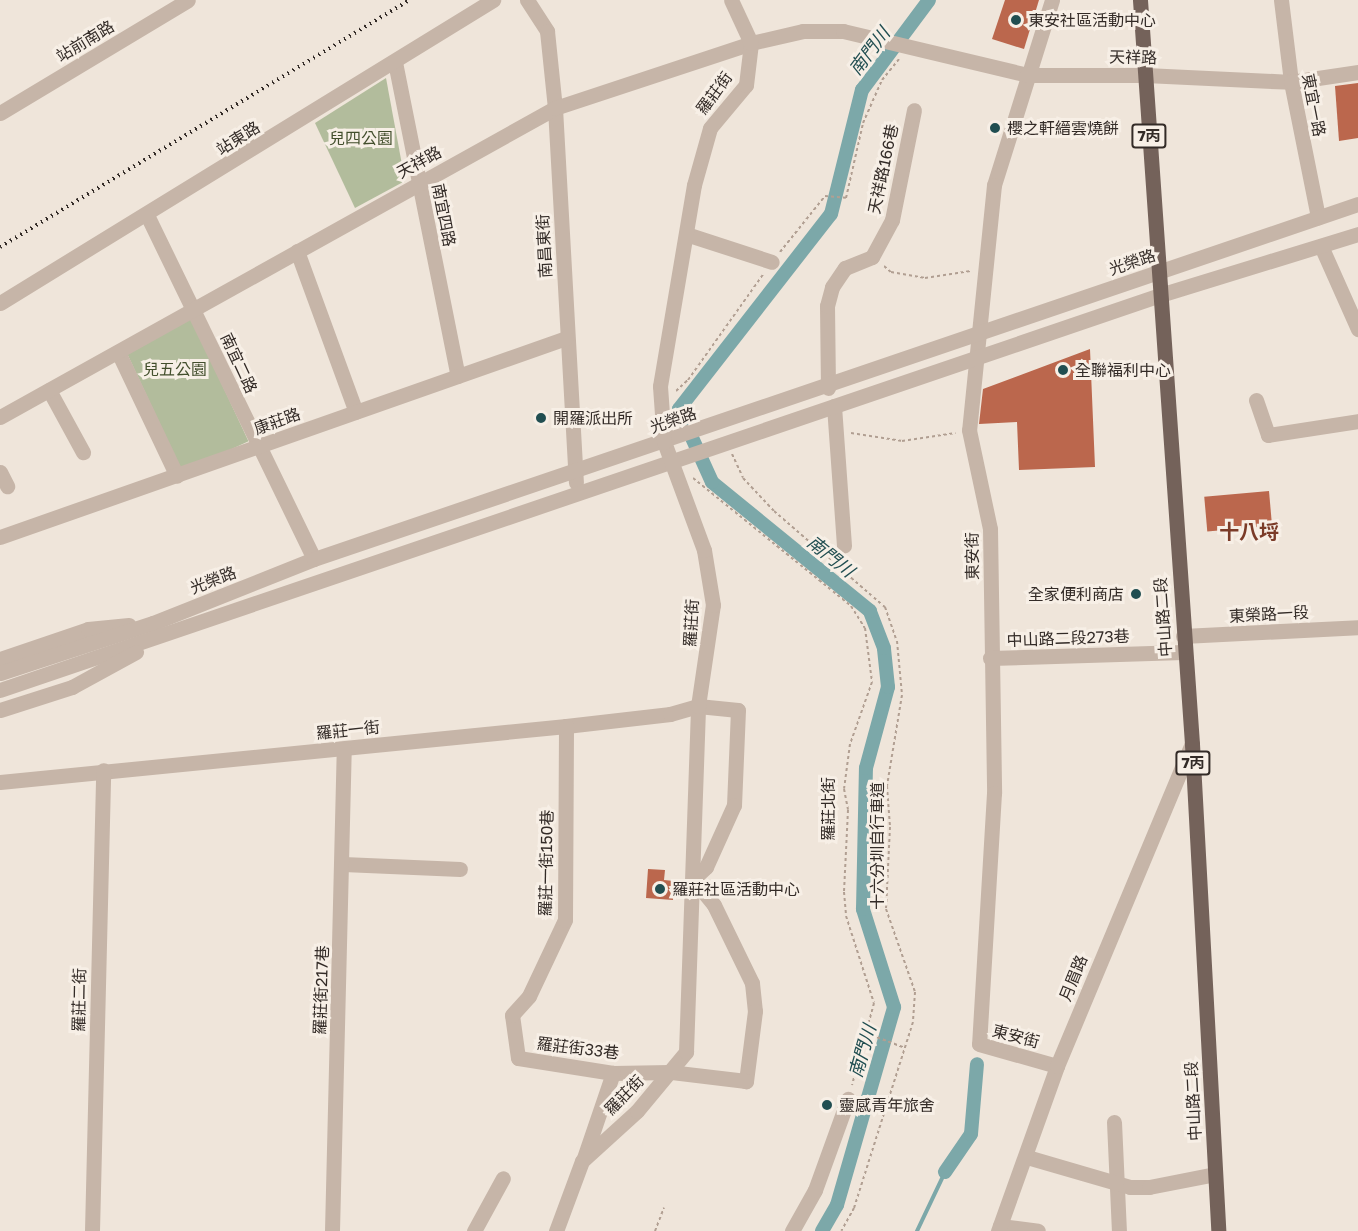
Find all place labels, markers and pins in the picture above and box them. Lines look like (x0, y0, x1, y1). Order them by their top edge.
place label: 東安社區活動中心 (1028, 10, 1156, 30)
marker: 東安社區活動中心 (1009, 13, 1023, 27)
place label: 櫻之軒縉雲燒餅 (1007, 118, 1119, 138)
marker: 櫻之軒縉雲燒餅 (988, 121, 1002, 135)
place label: 全聯福利中心 (1075, 360, 1171, 380)
marker: 全聯福利中心 (1056, 363, 1070, 377)
place label: 開羅派出所 (553, 408, 633, 428)
marker: 開羅派出所 (534, 411, 548, 425)
place label: 全家便利商店 (1028, 584, 1124, 604)
marker: 全家便利商店 (1129, 587, 1143, 601)
place label: 羅莊社區活動中心 (672, 879, 800, 899)
marker: 羅莊社區活動中心 (653, 882, 667, 896)
place label: 靈感青年旅舍 (839, 1095, 935, 1115)
marker: 靈感青年旅舍 (820, 1098, 834, 1112)

